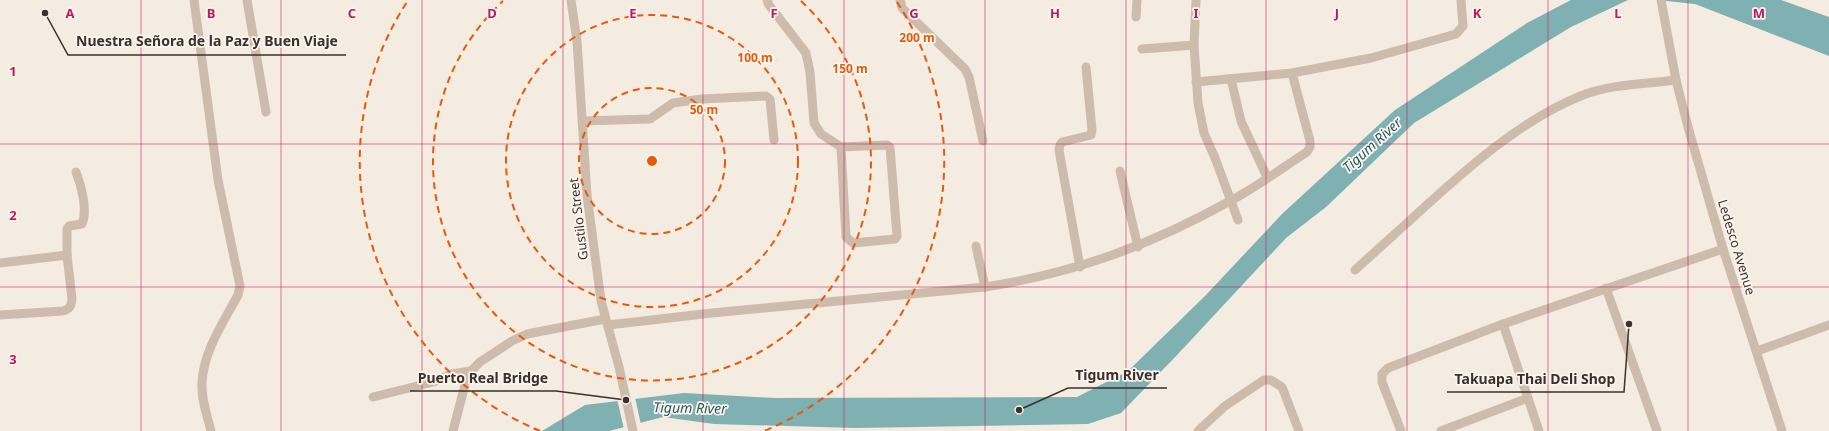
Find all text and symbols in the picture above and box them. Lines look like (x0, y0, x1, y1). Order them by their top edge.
text: A (66, 4, 75, 22)
text: B (207, 4, 215, 22)
text: C (348, 4, 356, 22)
text: D (487, 4, 497, 22)
text: E (629, 4, 637, 22)
text: F (770, 4, 778, 22)
text: G (909, 4, 919, 22)
text: H (1050, 4, 1060, 22)
text: I (1193, 4, 1199, 22)
text: J (1334, 4, 1339, 22)
text: K (1473, 4, 1482, 22)
text: L (1614, 4, 1622, 22)
text: M (1753, 4, 1765, 22)
callout: Nuestra Señora de la Paz y Buen Viaje (68, 29, 346, 55)
text: 200 m (899, 29, 935, 46)
text: Nuestra Señora de la Paz y Buen Viaje (76, 31, 338, 50)
text: 100 m (737, 49, 773, 66)
text: 150 m (832, 60, 868, 77)
text: 1 (9, 62, 17, 80)
text: 50 m (690, 101, 718, 118)
water label: Tigum River (1338, 113, 1406, 176)
centre of rings (645, 154, 659, 168)
street label: Gustilo Street (564, 177, 592, 261)
street label: Ledesco Avenue (1714, 197, 1760, 297)
text: 2 (9, 206, 17, 224)
text: 3 (9, 350, 17, 368)
callout: Tigum River (1068, 362, 1167, 388)
callout: Puerto Real Bridge (410, 365, 556, 391)
text: Tigum River (1075, 365, 1159, 384)
callout: Takuapa Thai Deli Shop (1447, 366, 1624, 392)
text: Puerto Real Bridge (418, 368, 548, 387)
text: Takuapa Thai Deli Shop (1455, 369, 1616, 388)
water label: Tigum River (653, 397, 727, 418)

